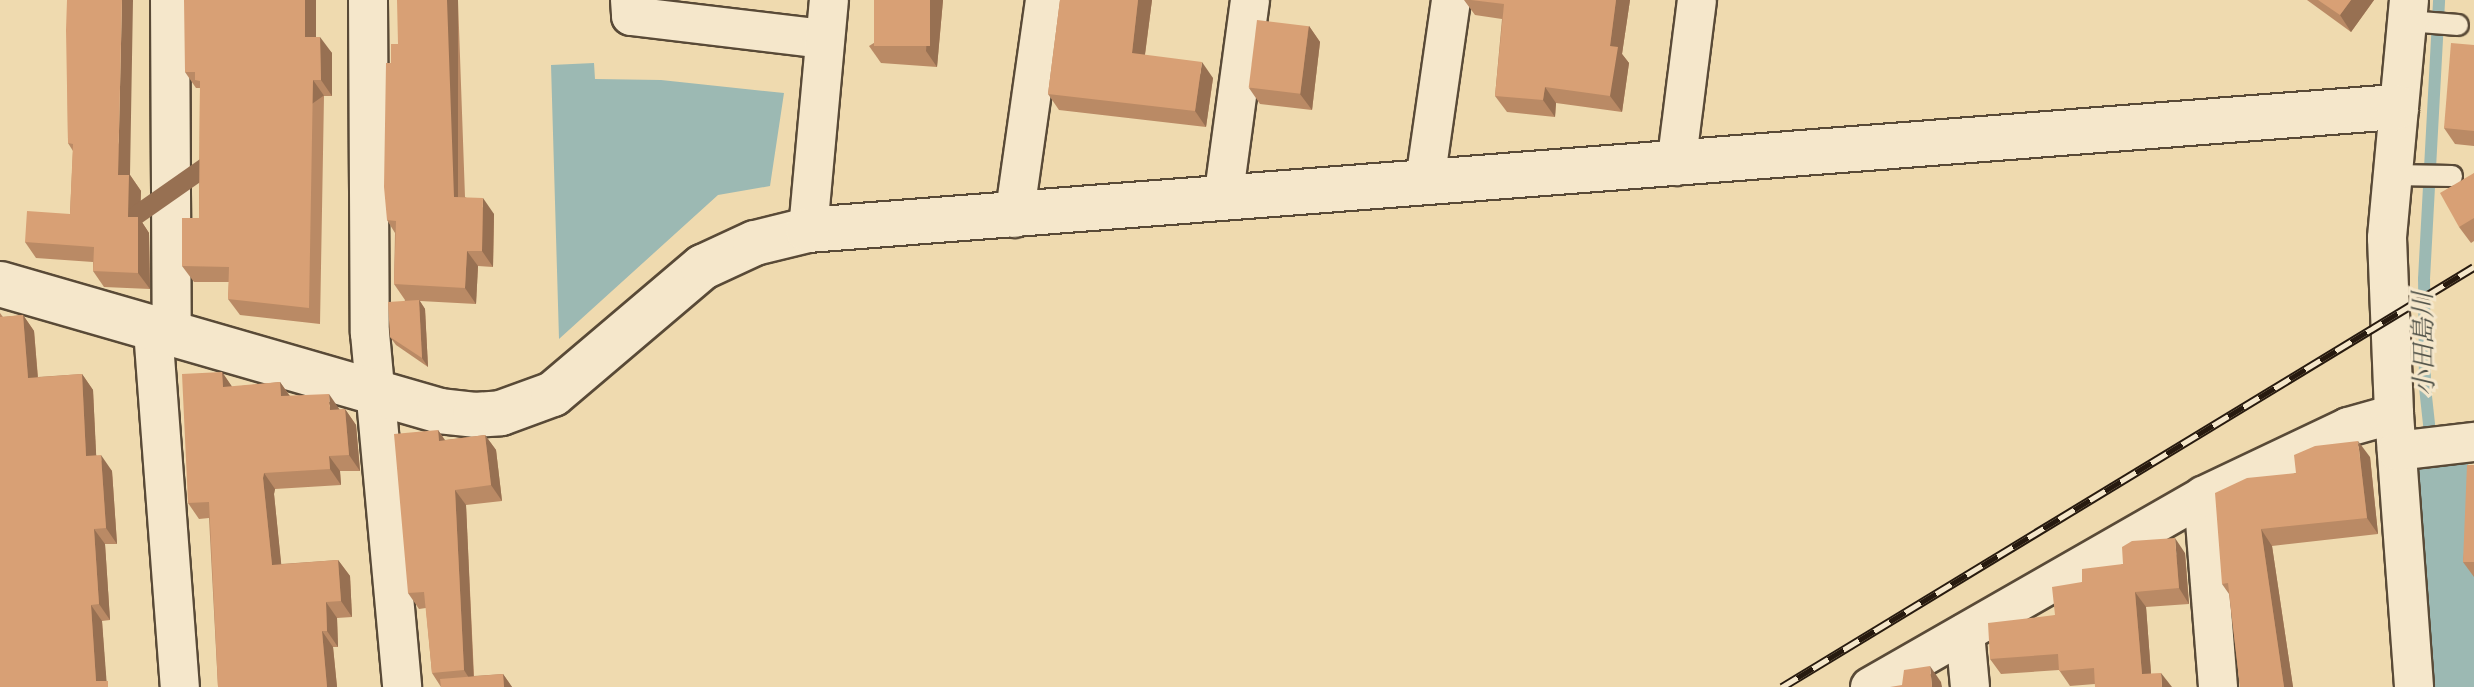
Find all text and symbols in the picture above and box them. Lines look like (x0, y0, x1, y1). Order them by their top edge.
water label: 小田島川 (2409, 292, 2443, 396)

